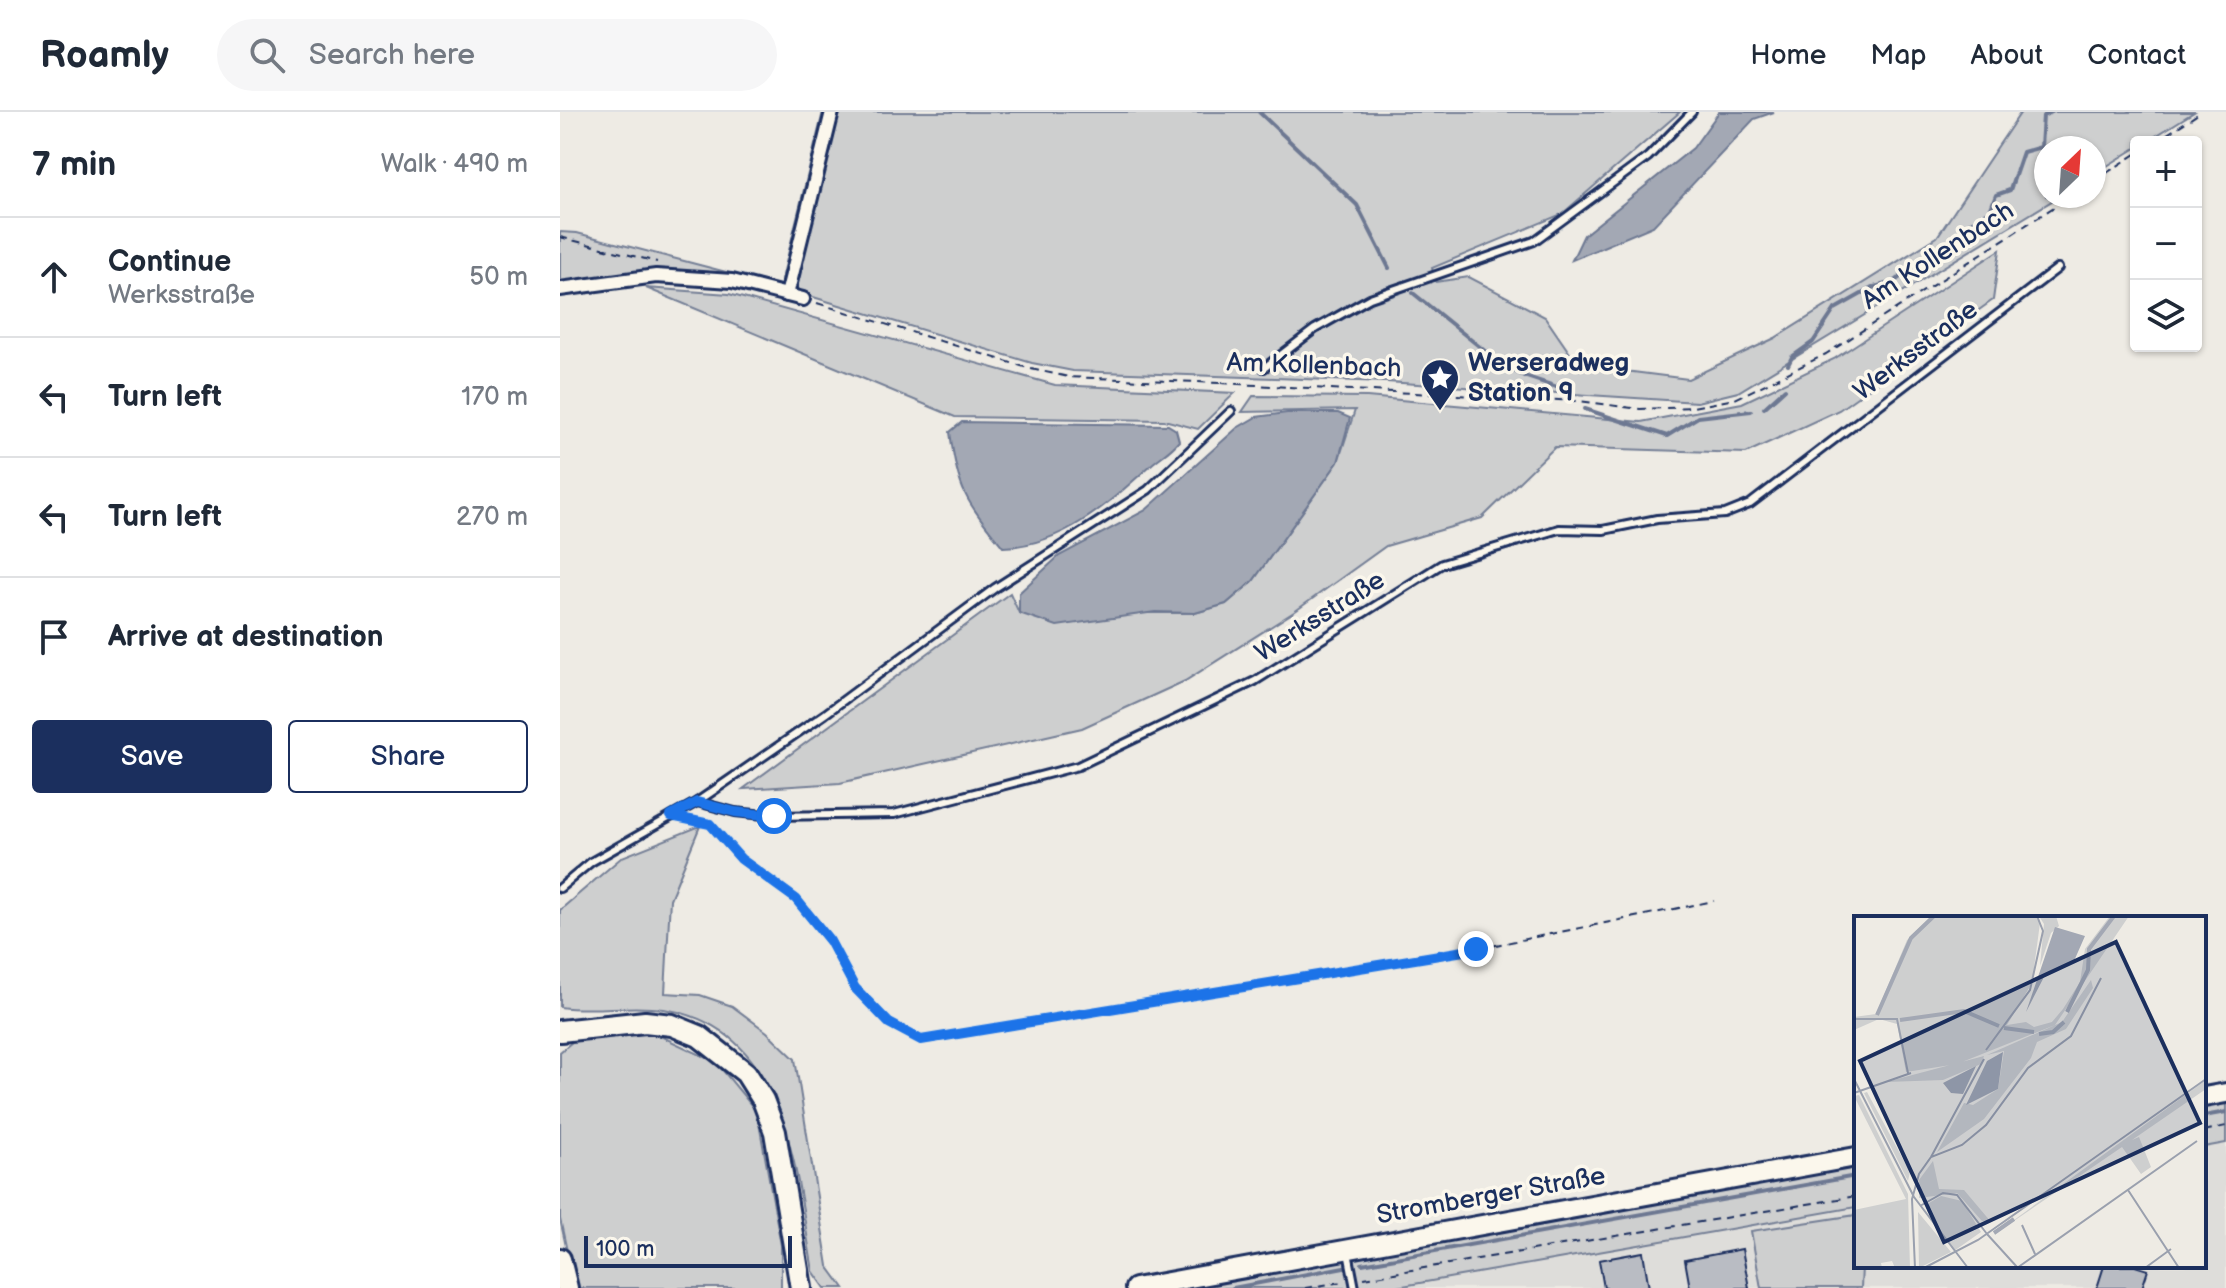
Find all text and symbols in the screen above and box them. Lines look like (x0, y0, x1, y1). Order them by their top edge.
search box (217, 19, 777, 91)
text: Roamly (40, 33, 169, 78)
icon: search (245, 33, 289, 77)
text: Search here (309, 37, 475, 73)
text: Home (1750, 39, 1826, 72)
text: Map (1870, 39, 1927, 72)
text: About (1971, 39, 2043, 72)
text: Contact (2087, 39, 2186, 72)
north arrow (2034, 136, 2106, 208)
map controls (2130, 136, 2202, 352)
button: + (2130, 136, 2202, 208)
text: 7 min (32, 144, 116, 185)
text: Walk · 490 m (381, 149, 528, 180)
street label: Am Kollenbach (1856, 195, 2020, 317)
button: − (2130, 208, 2202, 280)
text: Continue (108, 244, 231, 280)
icon: ahead (32, 255, 76, 299)
text: 50 m (469, 262, 528, 293)
text: Werksstraße (108, 280, 255, 311)
button: layers (2130, 280, 2202, 352)
street label: Werksstraße (1848, 294, 1984, 408)
street label: Am Kollenbach (1226, 347, 1402, 385)
place label: Werseradweg Station 9 (1468, 348, 1629, 409)
place icon: Werseradweg Station 9 (1419, 357, 1461, 412)
icon: left (32, 375, 76, 419)
text: Turn left (108, 379, 222, 415)
text: 170 m (461, 382, 528, 413)
icon: left (32, 495, 76, 539)
text: Turn left (108, 499, 222, 535)
text: 270 m (456, 502, 528, 533)
street label: Werksstraße (1249, 565, 1391, 669)
icon: arrive (32, 615, 76, 659)
text: Arrive at destination (108, 619, 384, 655)
button: Save (32, 720, 272, 793)
button: Share (288, 720, 528, 793)
route start (756, 798, 792, 834)
inset map (1854, 916, 2206, 1268)
route end (1458, 931, 1494, 967)
street label: Stromberger Straße (1374, 1161, 1608, 1231)
scale bar (584, 1232, 792, 1268)
text: 100 m (596, 1236, 655, 1263)

